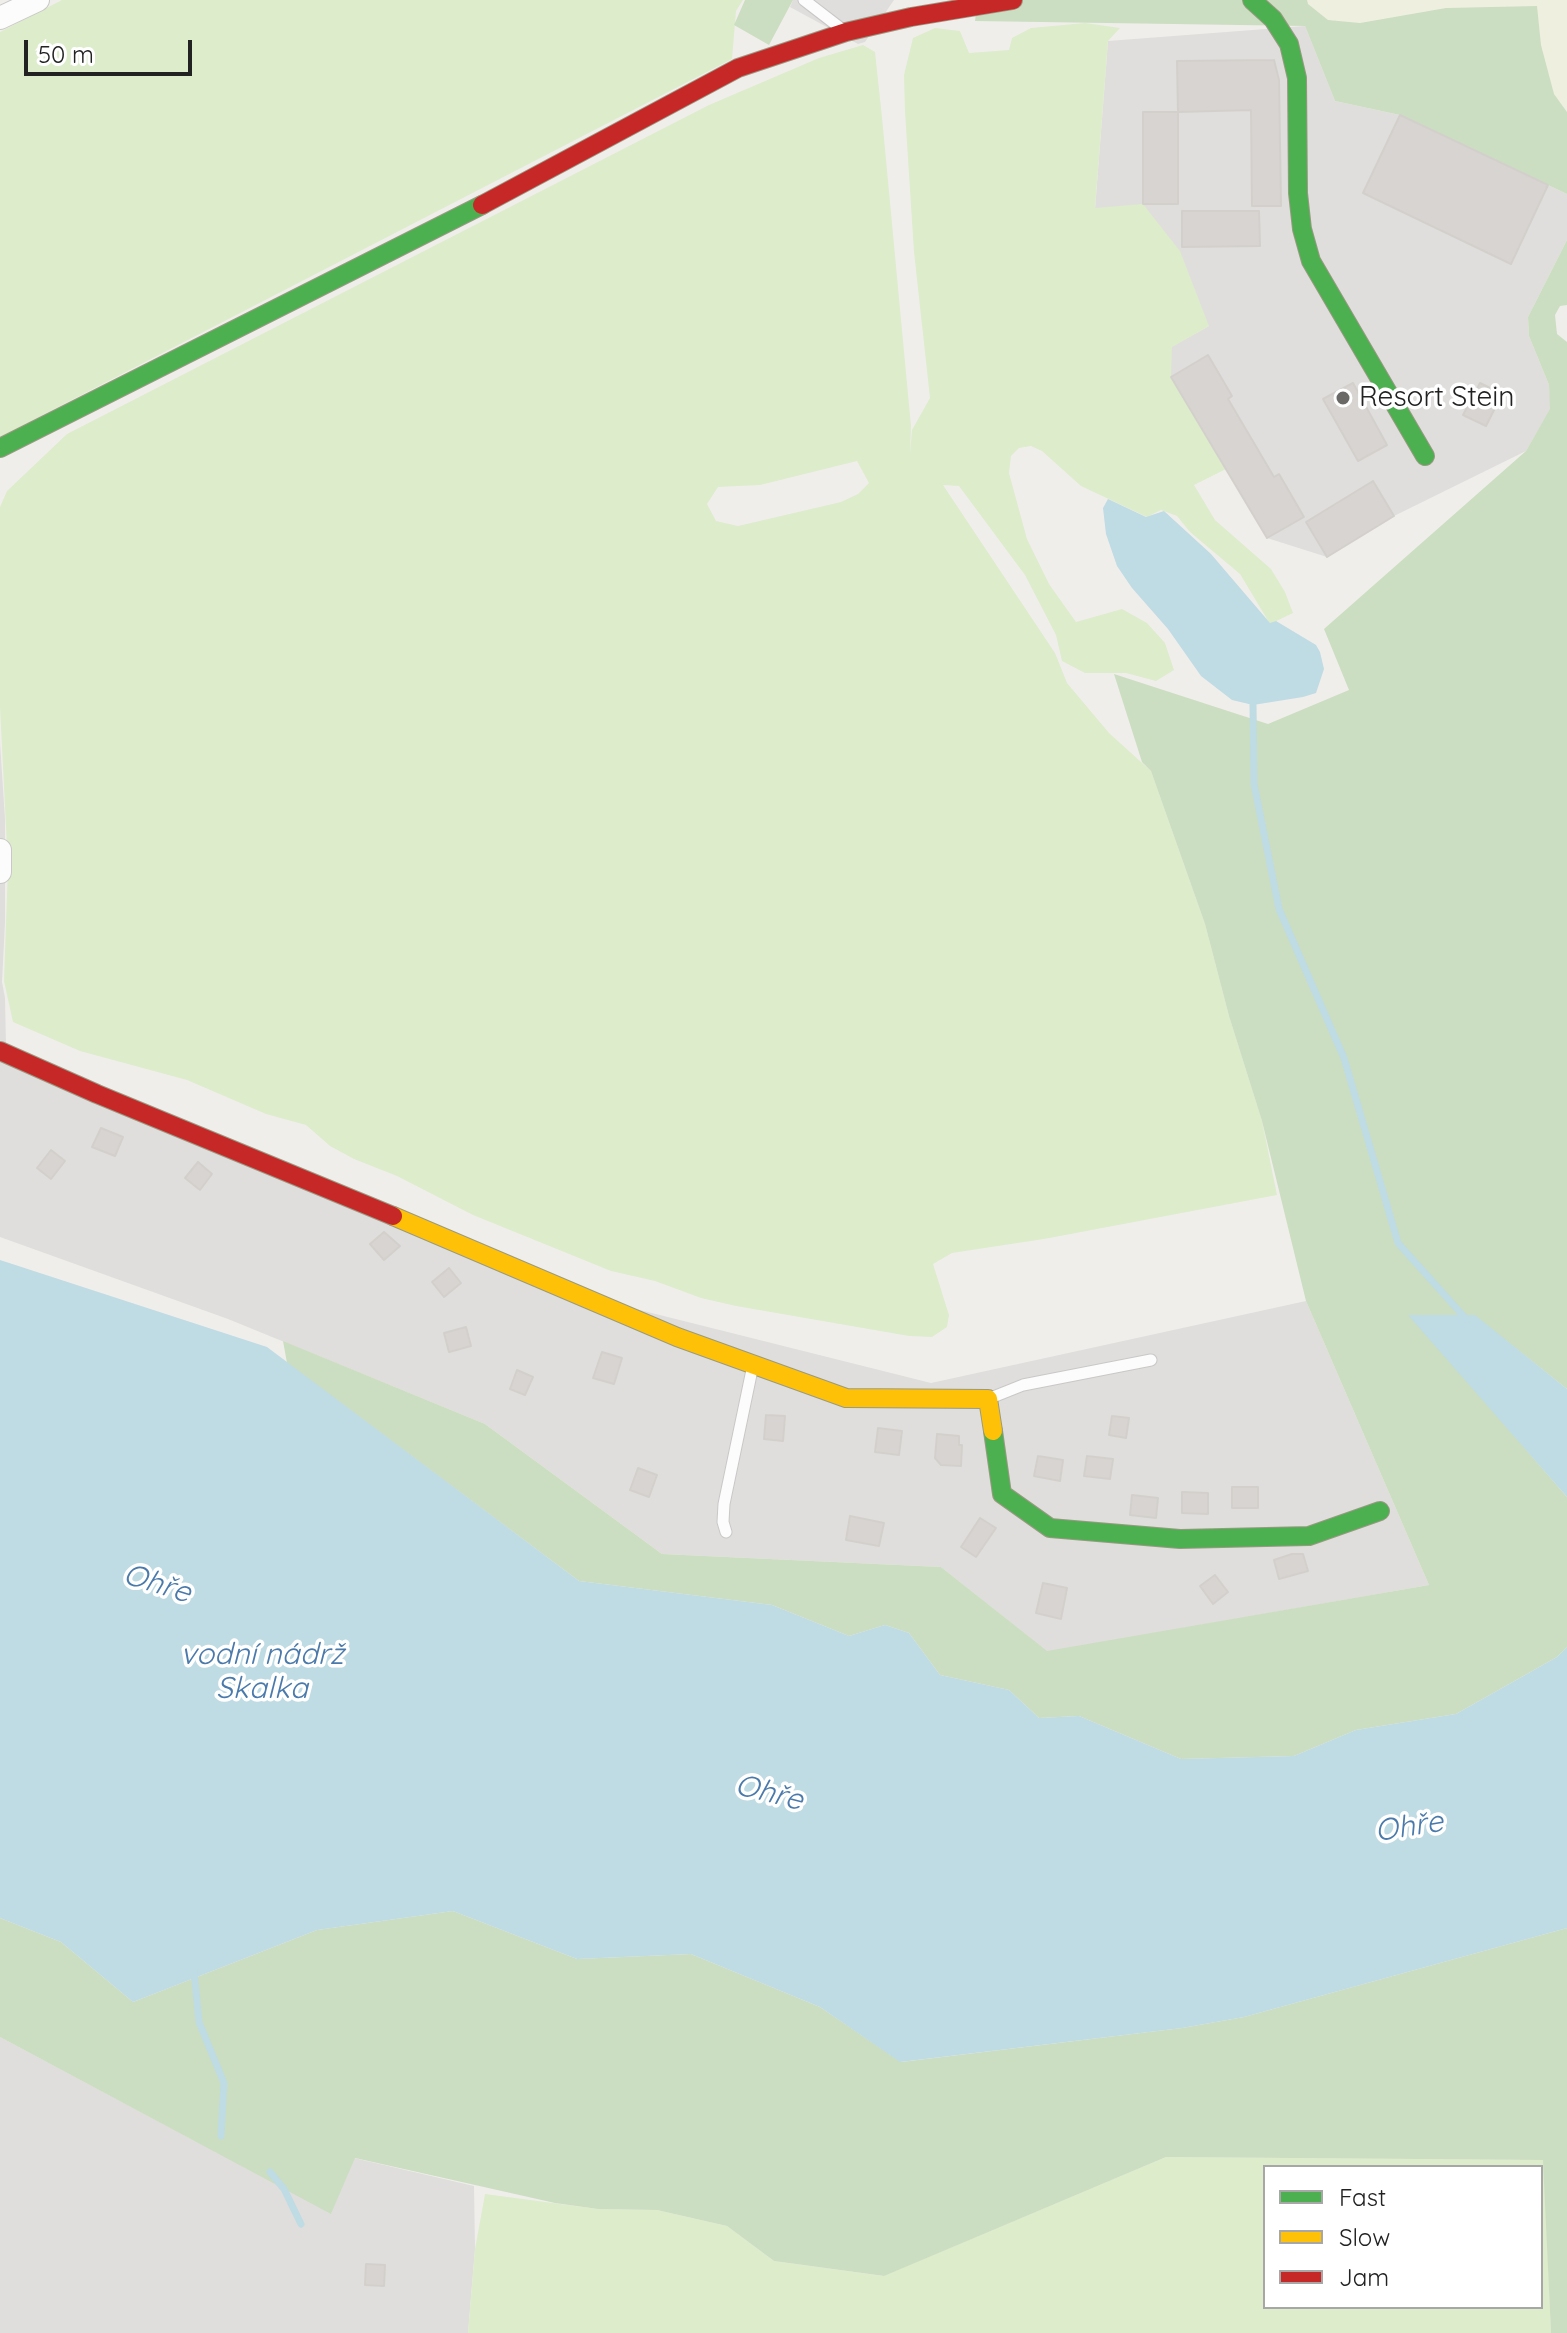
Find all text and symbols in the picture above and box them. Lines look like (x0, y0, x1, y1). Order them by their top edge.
scale bar (28, 24, 196, 74)
text: 50 m (38, 39, 94, 69)
place label: Resort Stein (1359, 381, 1514, 415)
marker: Resort Stein (1334, 389, 1352, 407)
water label: Ohře (119, 1557, 195, 1611)
water label: vodní nádrž Skalka (180, 1637, 344, 1708)
water label: Ohře (731, 1767, 807, 1819)
water label: Ohře (1372, 1804, 1446, 1850)
legend (1263, 2165, 1543, 2309)
text: Fast (1339, 2182, 1386, 2212)
text: Slow (1339, 2222, 1390, 2252)
text: Jam (1339, 2262, 1389, 2292)

